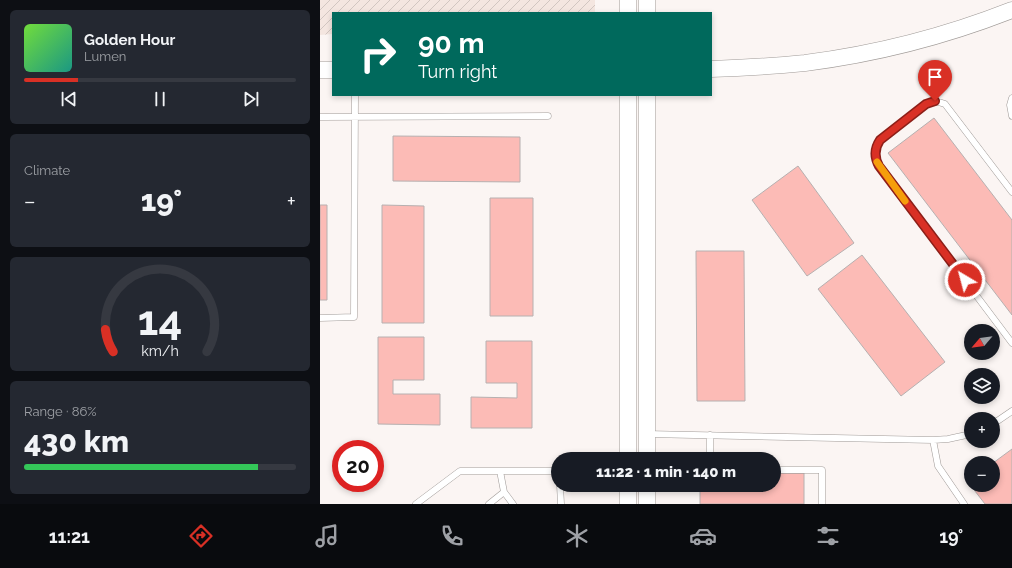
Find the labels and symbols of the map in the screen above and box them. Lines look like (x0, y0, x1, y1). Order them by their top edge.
pin (918, 60, 952, 101)
position arrow (944, 259, 986, 301)
north arrow (964, 324, 1000, 360)
speed limit sign: 20 (332, 440, 384, 492)

